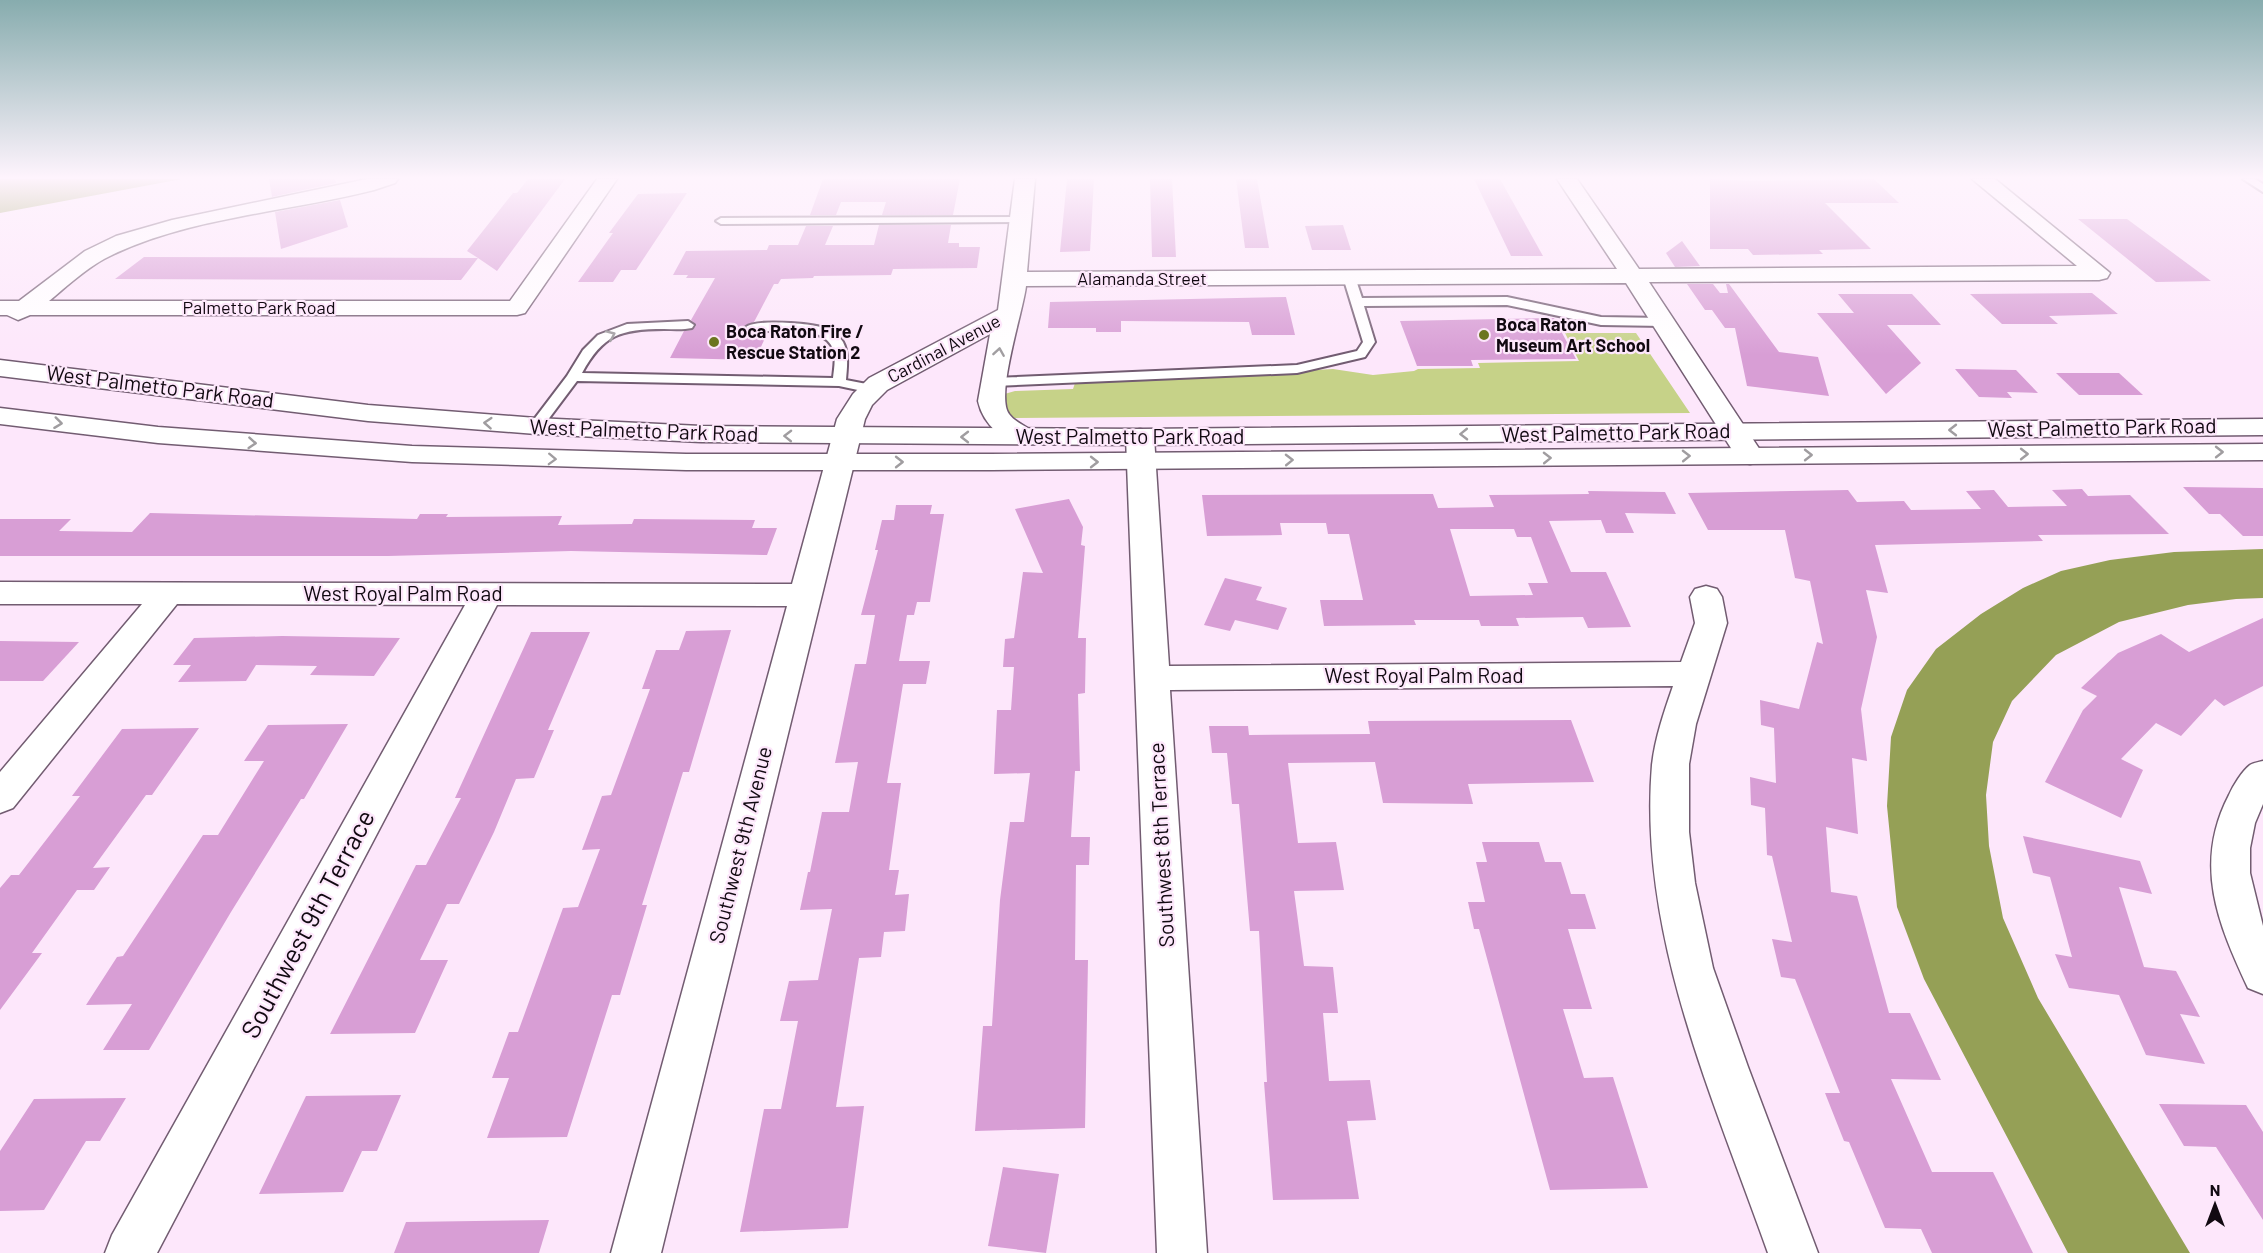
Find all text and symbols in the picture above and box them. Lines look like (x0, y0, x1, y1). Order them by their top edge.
street label: Alamanda Street (1077, 267, 1207, 289)
street label: Palmetto Park Road (182, 296, 336, 318)
street label: Cardinal Avenue (883, 309, 1004, 387)
place label: Boca Raton Museum Art School (1496, 313, 1650, 356)
place label: Boca Raton Fire / Rescue Station 2 (726, 320, 864, 363)
marker: Boca Raton Museum Art School (1477, 328, 1491, 342)
one-way arrow (605, 330, 616, 342)
marker: Boca Raton Fire / Rescue Station 2 (707, 335, 721, 349)
one-way arrow (993, 348, 1005, 357)
street label: West Palmetto Park Road (45, 359, 275, 412)
street label: West Palmetto Park Road (1987, 412, 2217, 441)
street label: West Palmetto Park Road (529, 413, 759, 446)
one-way arrow (54, 417, 63, 429)
one-way arrow (484, 417, 493, 430)
street label: West Palmetto Park Road (1501, 417, 1731, 446)
street label: West Palmetto Park Road (1015, 423, 1245, 448)
one-way arrow (1948, 424, 1957, 436)
one-way arrow (1459, 428, 1468, 440)
one-way arrow (784, 430, 793, 442)
one-way arrow (961, 431, 970, 443)
one-way arrow (248, 436, 257, 449)
one-way arrow (2215, 446, 2224, 459)
one-way arrow (2020, 448, 2029, 460)
one-way arrow (1804, 449, 1813, 461)
one-way arrow (1681, 450, 1690, 462)
one-way arrow (1542, 451, 1551, 464)
one-way arrow (547, 452, 556, 465)
one-way arrow (1284, 454, 1293, 466)
one-way arrow (894, 456, 903, 468)
one-way arrow (1089, 456, 1098, 468)
street label: West Royal Palm Road (303, 580, 503, 605)
street label: West Royal Palm Road (1324, 662, 1524, 687)
street label: Southwest 8th Terrace (1143, 742, 1178, 948)
street label: Southwest 9th Avenue (703, 743, 776, 946)
street label: Southwest 9th Terrace (233, 804, 380, 1043)
north arrow (2185, 1175, 2245, 1235)
text: N (2210, 1180, 2220, 1199)

